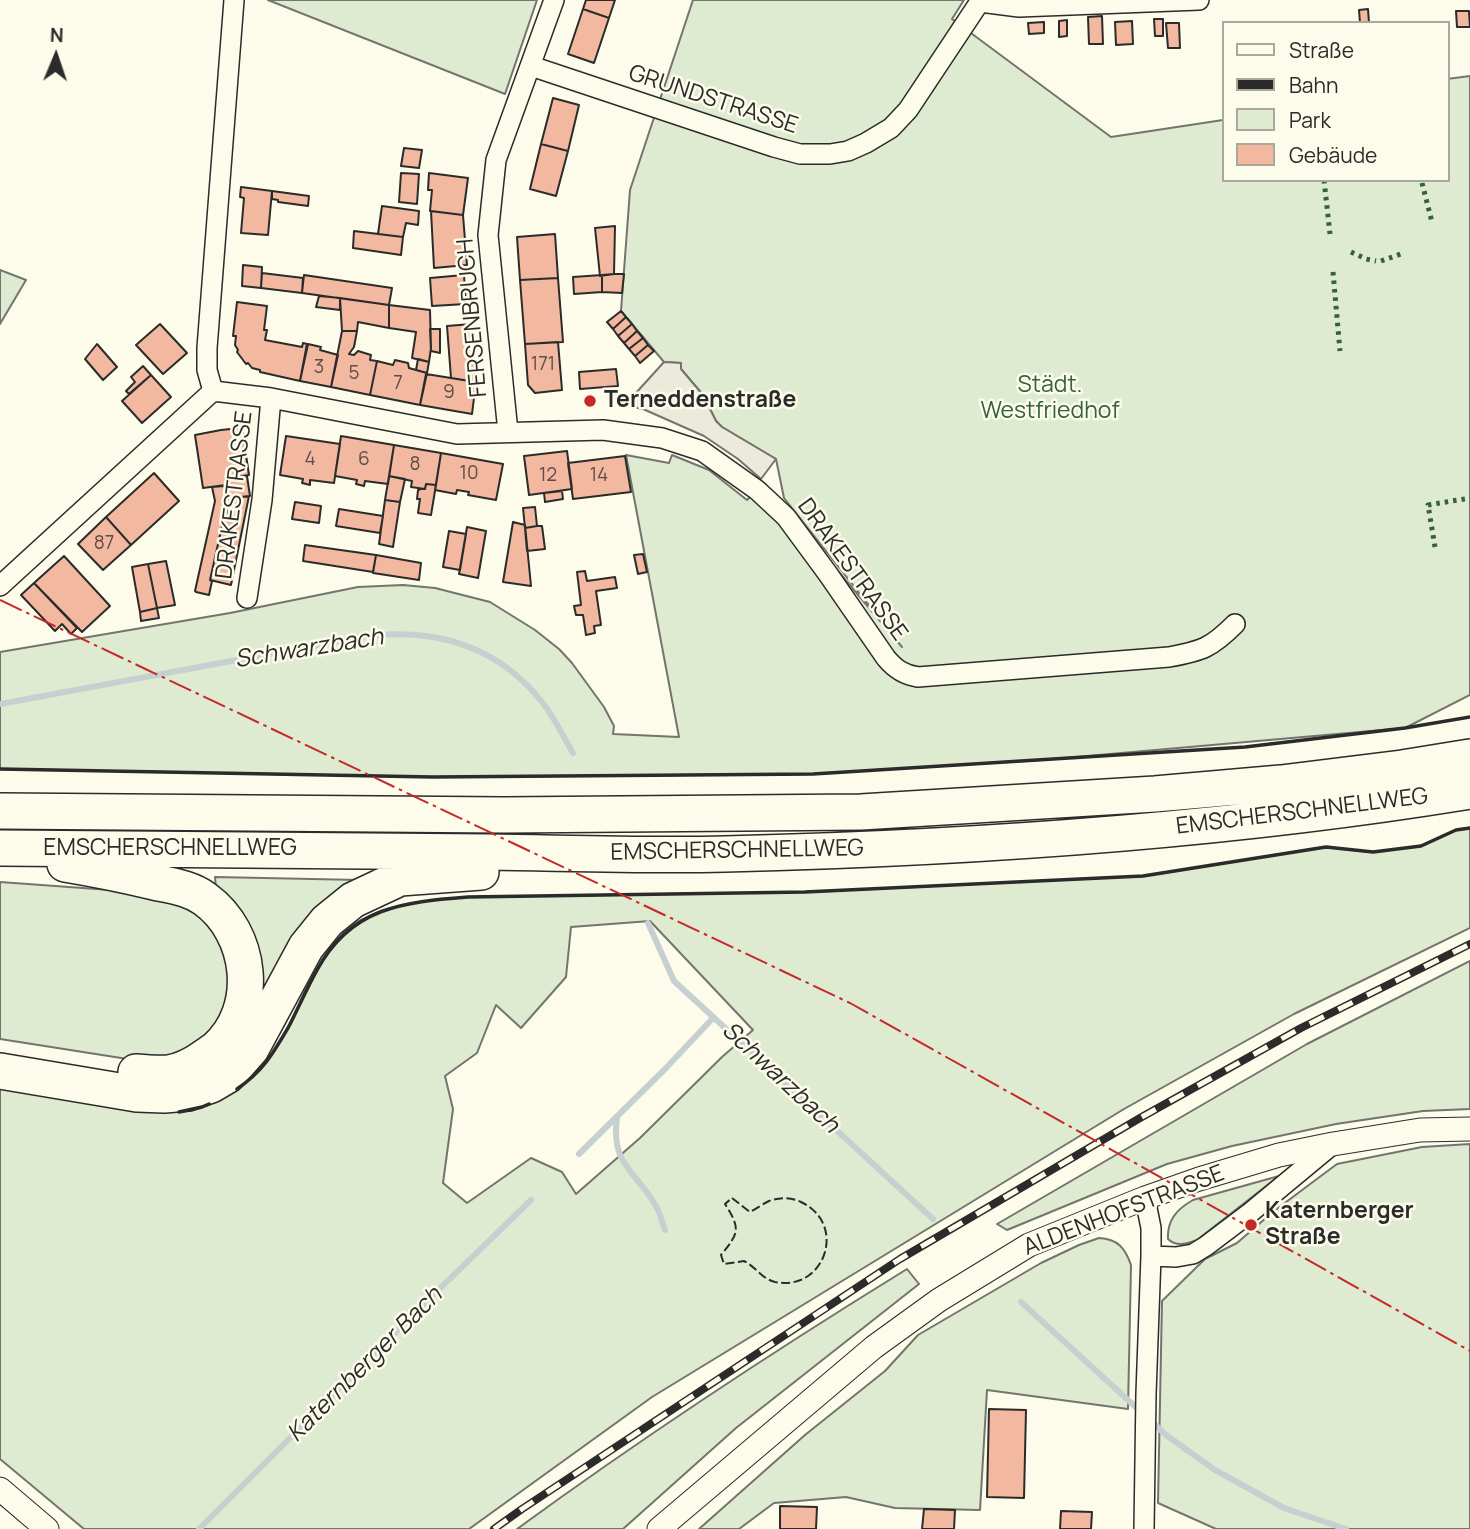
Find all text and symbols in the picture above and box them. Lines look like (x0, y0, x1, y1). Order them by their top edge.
north arrow (21, 21, 91, 91)
legend (1222, 21, 1449, 182)
text: N (49, 22, 64, 48)
text: Straße (1289, 36, 1354, 64)
street label: GRUNDSTRASSE (625, 60, 801, 140)
text: Bahn (1289, 71, 1339, 99)
text: Park (1289, 106, 1331, 134)
text: Gebäude (1289, 141, 1377, 169)
street label: FERSENBRUCH (452, 238, 494, 398)
house number: 171 (531, 354, 555, 376)
house number: 3 (314, 357, 324, 379)
house number: 5 (349, 363, 359, 385)
park label: Städt. Westfriedhof (980, 372, 1120, 426)
house number: 7 (393, 373, 403, 395)
house number: 9 (443, 382, 455, 404)
place label: Terneddenstraße (604, 387, 796, 415)
marker: Terneddenstraße (582, 393, 598, 409)
street label: DRAKESTRASSE (211, 409, 259, 581)
house number: 4 (304, 449, 316, 471)
house number: 6 (358, 449, 370, 471)
house number: 8 (409, 454, 421, 476)
house number: 10 (460, 463, 478, 485)
house number: 12 (539, 465, 557, 487)
house number: 14 (590, 465, 608, 487)
street label: DRAKESTRASSE (791, 494, 913, 646)
house number: 87 (94, 533, 114, 555)
water label: Schwarzbach (233, 623, 385, 675)
street label: EMSCHERSCHNELLWEG (1175, 783, 1429, 841)
street label: EMSCHERSCHNELLWEG (43, 835, 297, 863)
street label: EMSCHERSCHNELLWEG (610, 835, 864, 867)
water label: Schwarzbach (715, 1016, 845, 1140)
street label: ALDENHOFSTRASSE (1020, 1160, 1228, 1262)
place label: Katernberger Straße (1265, 1198, 1414, 1252)
marker: Katernberger Straße (1243, 1217, 1259, 1233)
water label: Katernberger Bach (282, 1282, 448, 1448)

